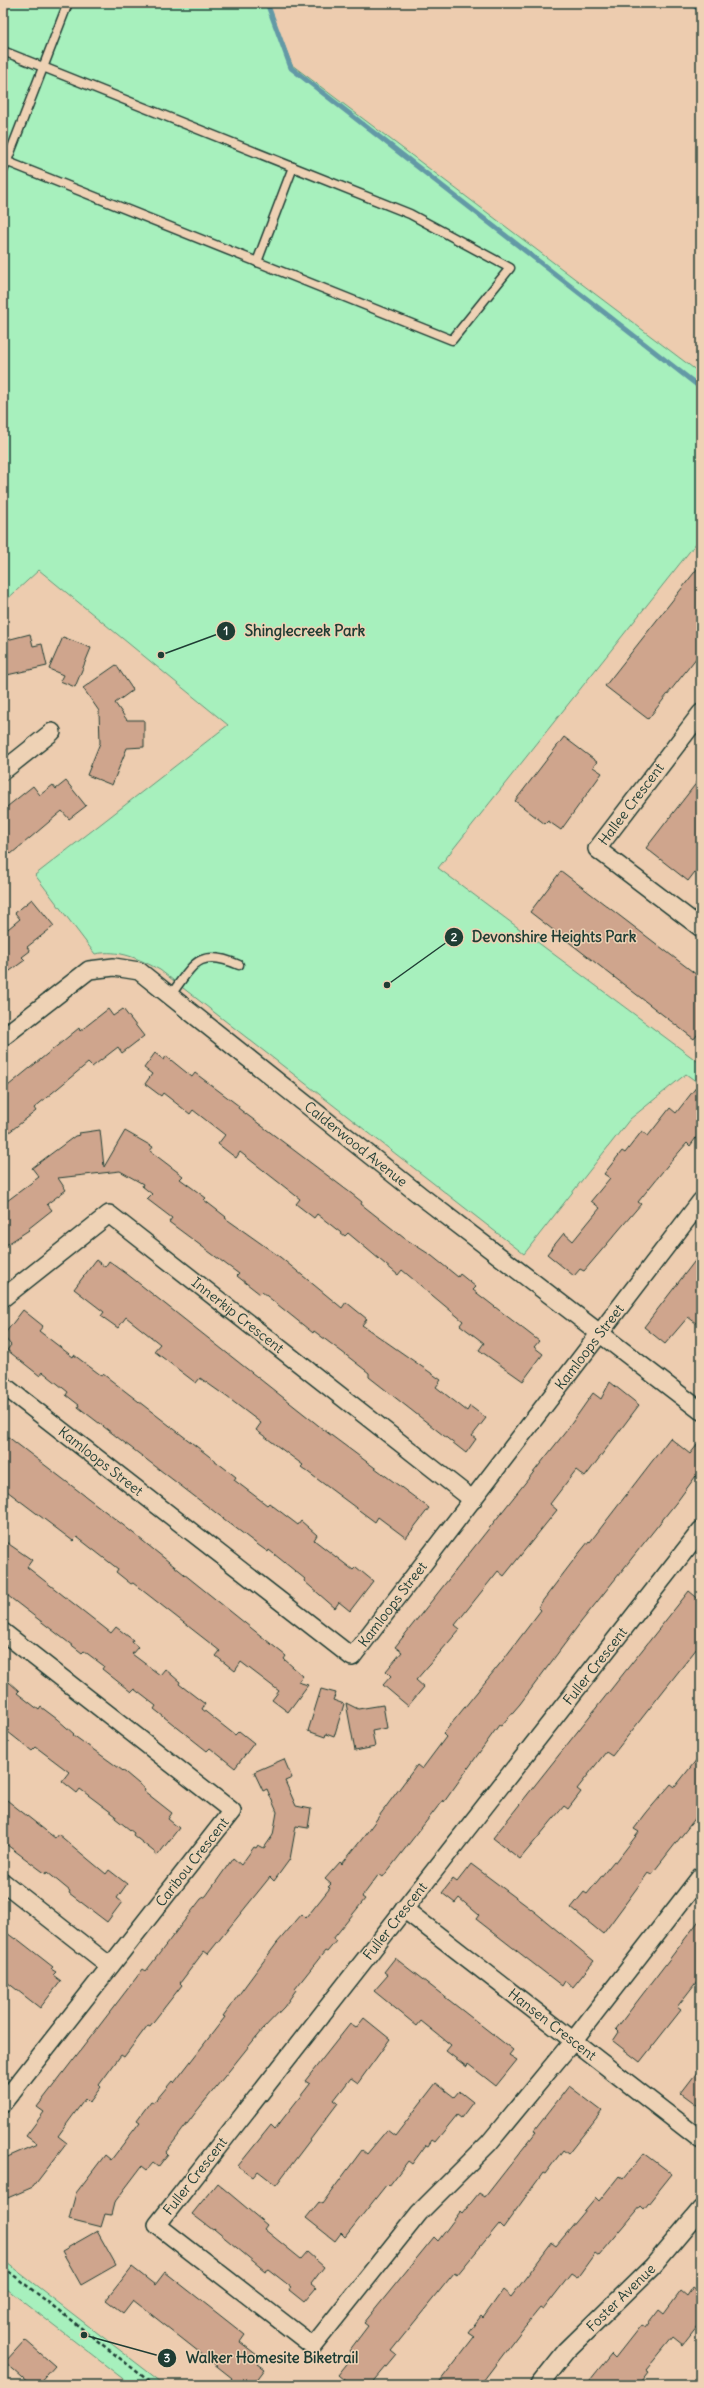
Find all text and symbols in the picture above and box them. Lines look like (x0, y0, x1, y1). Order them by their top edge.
callout: Shinglecreek Park (216, 617, 373, 644)
text: Shinglecreek Park (245, 621, 366, 641)
text: 1 (224, 623, 228, 638)
street label: Hallee Crescent (594, 759, 668, 849)
callout: Devonshire Heights Park (444, 923, 644, 950)
text: Devonshire Heights Park (472, 927, 637, 947)
text: 2 (451, 929, 458, 944)
street label: Calderwood Avenue (301, 1097, 411, 1191)
street label: Innerkip Crescent (188, 1273, 288, 1357)
street label: Kamloops Street (551, 1300, 628, 1393)
street label: Kamloops Street (55, 1423, 147, 1500)
street label: Kamloops Street (354, 1558, 431, 1650)
street label: Fuller Crescent (559, 1623, 631, 1709)
street label: Caribou Crescent (152, 1813, 233, 1910)
street label: Fuller Crescent (359, 1878, 431, 1964)
street label: Hansen Crescent (505, 1984, 600, 2065)
street label: Fuller Crescent (159, 2133, 231, 2219)
street label: Foster Avenue (582, 2260, 659, 2335)
callout: Walker Homesite Biketrail (157, 2344, 366, 2371)
text: Walker Homesite Biketrail (186, 2348, 358, 2367)
text: 3 (164, 2350, 171, 2365)

